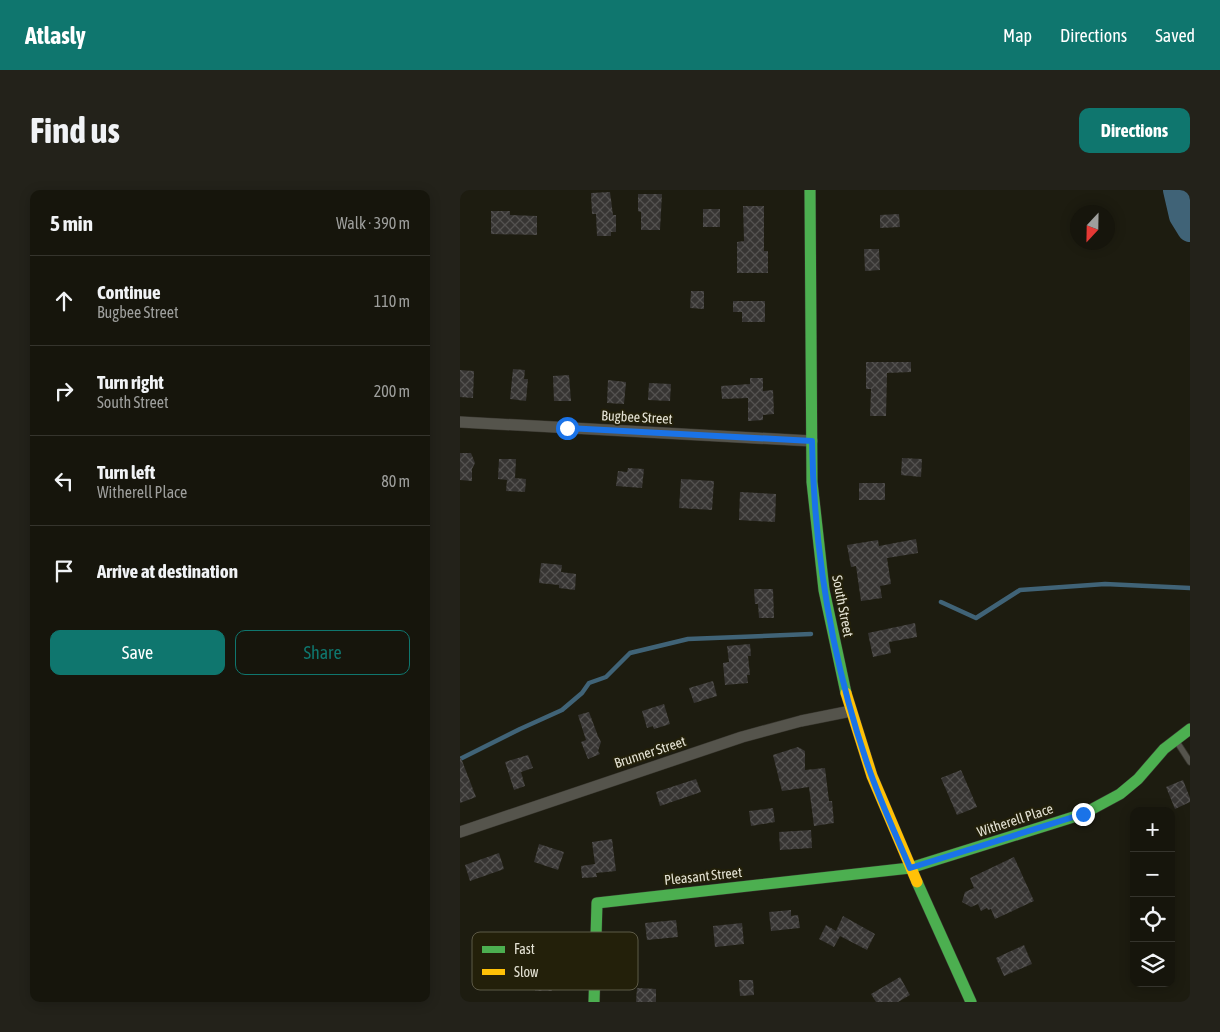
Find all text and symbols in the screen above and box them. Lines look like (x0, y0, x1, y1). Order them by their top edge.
text: Atlasly (25, 22, 86, 49)
text: Map (1003, 25, 1032, 46)
text: Directions (1060, 25, 1127, 46)
text: Saved (1155, 25, 1195, 46)
button: Directions (1079, 108, 1190, 153)
text: Find us (30, 110, 120, 150)
north arrow (1070, 205, 1115, 250)
text: 5 min (50, 211, 93, 235)
text: Walk · 390 m (336, 214, 410, 232)
text: Continue (97, 281, 161, 303)
icon: ahead (50, 287, 78, 315)
text: 110 m (374, 292, 410, 310)
text: Bugbee Street (97, 303, 179, 321)
text: Turn right (97, 371, 164, 393)
icon: right (50, 377, 78, 405)
text: 200 m (374, 382, 410, 400)
text: South Street (97, 393, 169, 411)
street label: Bugbee Street (601, 407, 673, 427)
route start (556, 417, 579, 440)
text: Turn left (97, 461, 155, 483)
icon: left (50, 467, 78, 495)
text: 80 m (381, 472, 410, 490)
text: Witherell Place (97, 483, 187, 501)
icon: arrive (50, 557, 78, 585)
text: Arrive at destination (97, 560, 238, 582)
street label: South Street (829, 574, 857, 638)
button: Save (50, 630, 225, 675)
button: Share (235, 630, 410, 675)
street label: Brunner Street (612, 733, 688, 771)
street label: Witherell Place (975, 800, 1055, 840)
route end (1072, 803, 1095, 826)
map controls (1130, 807, 1175, 987)
button: + (1130, 807, 1175, 852)
button: − (1130, 852, 1175, 897)
street label: Pleasant Street (663, 864, 743, 888)
button: locate (1130, 897, 1175, 942)
legend (472, 932, 638, 990)
text: Fast (514, 941, 535, 957)
button: layers (1130, 942, 1175, 987)
text: Slow (514, 964, 539, 980)

